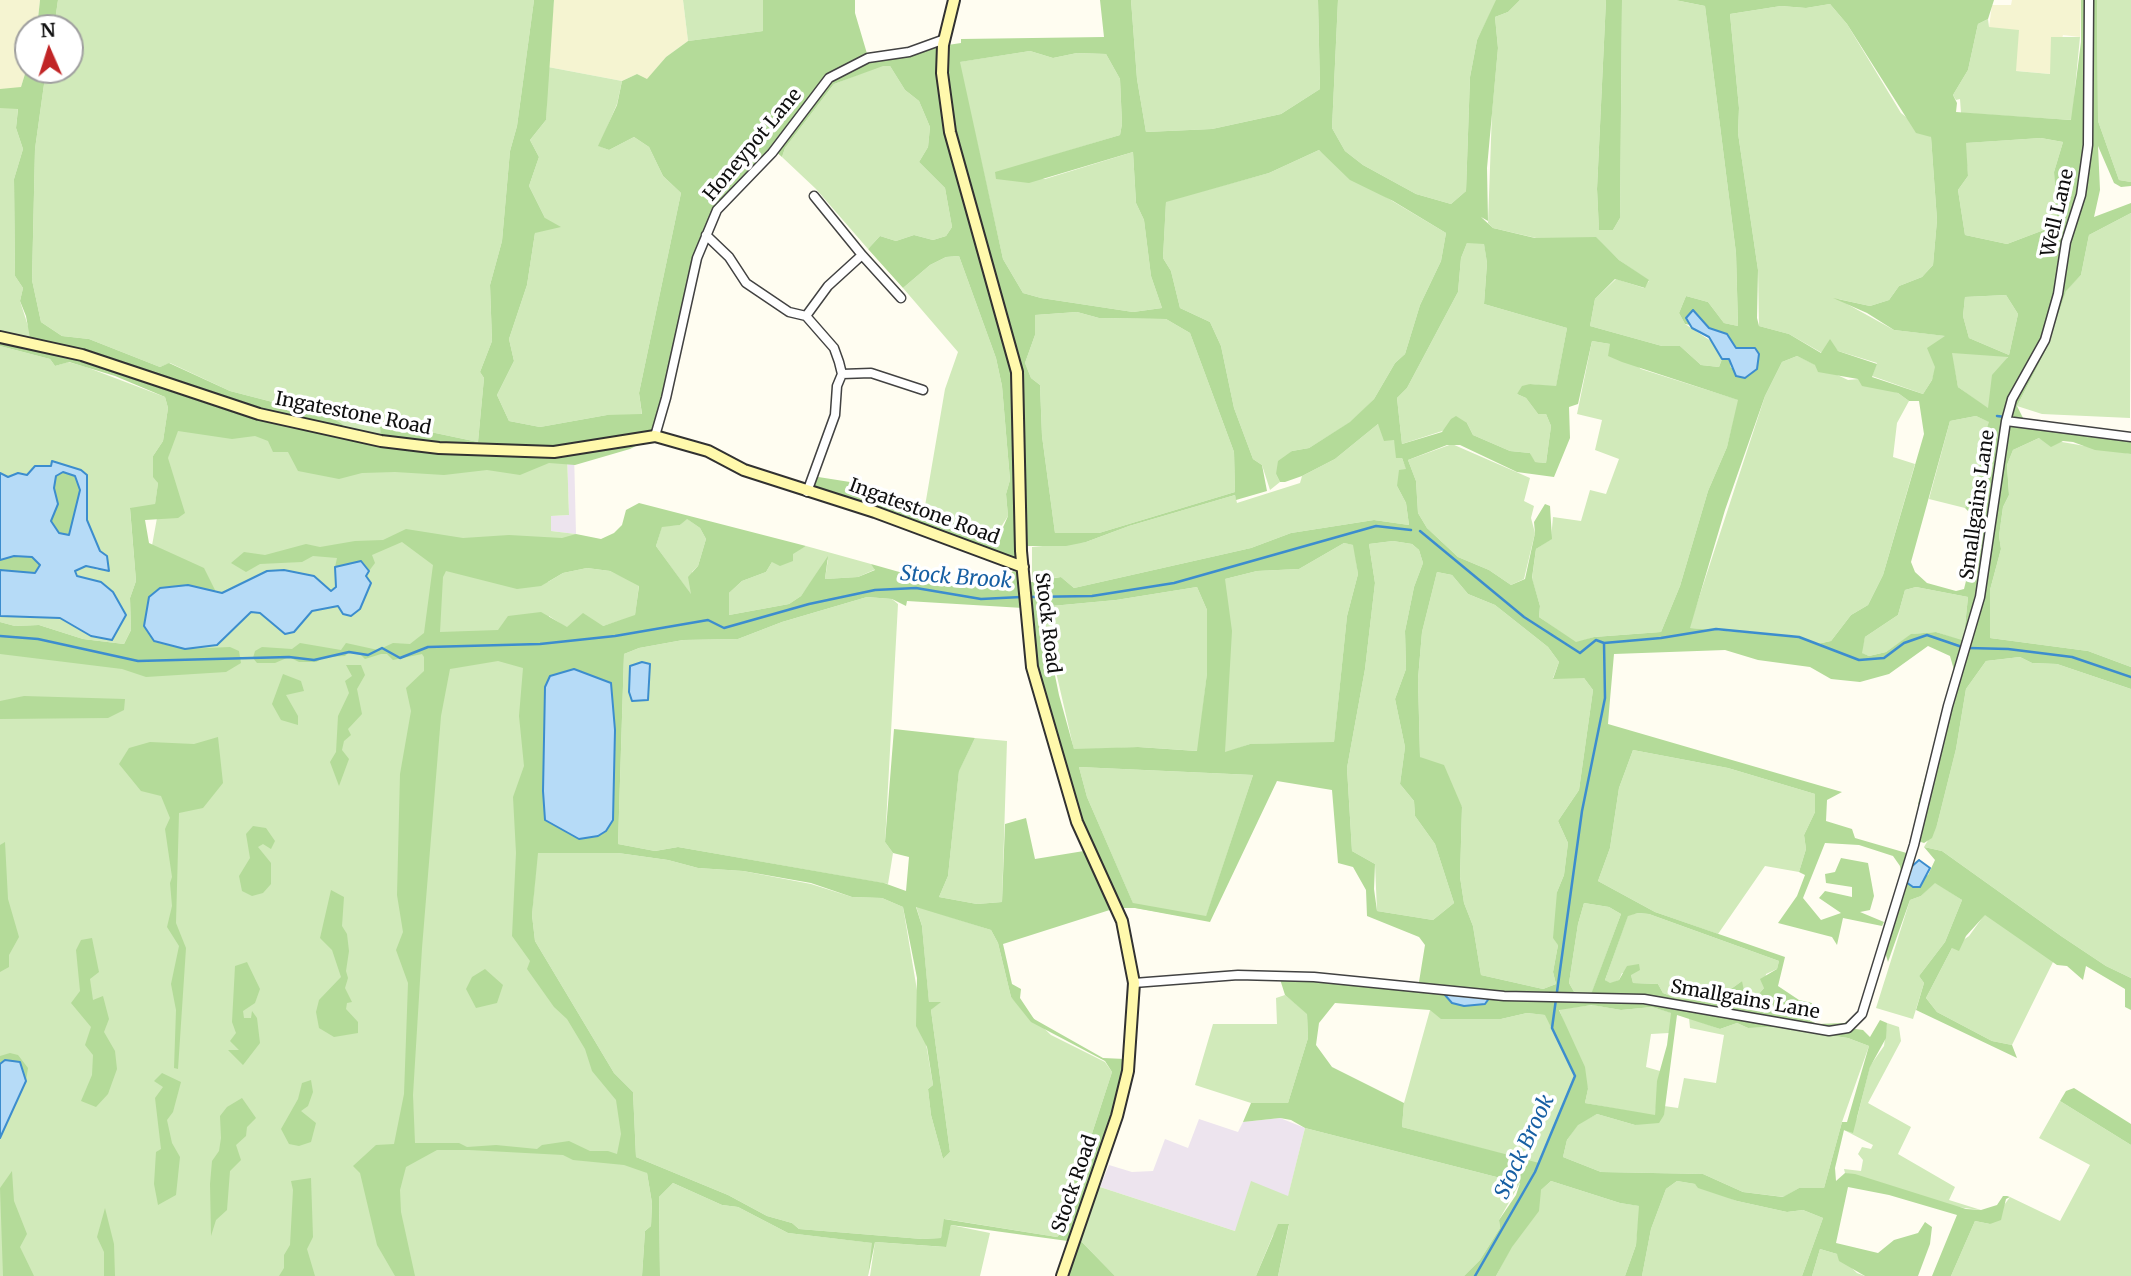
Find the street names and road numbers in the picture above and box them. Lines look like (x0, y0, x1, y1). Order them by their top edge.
street label: Honeypot Lane (699, 84, 807, 206)
street label: Well Lane (2037, 167, 2079, 259)
street label: Ingatestone Road (273, 388, 433, 440)
street label: Smallgains Lane (1956, 429, 2000, 581)
street label: Ingatestone Road (846, 474, 1002, 550)
street label: Stock Road (1029, 571, 1065, 675)
street label: Smallgains Lane (1669, 976, 1821, 1024)
street label: Stock Road (1048, 1132, 1102, 1236)

